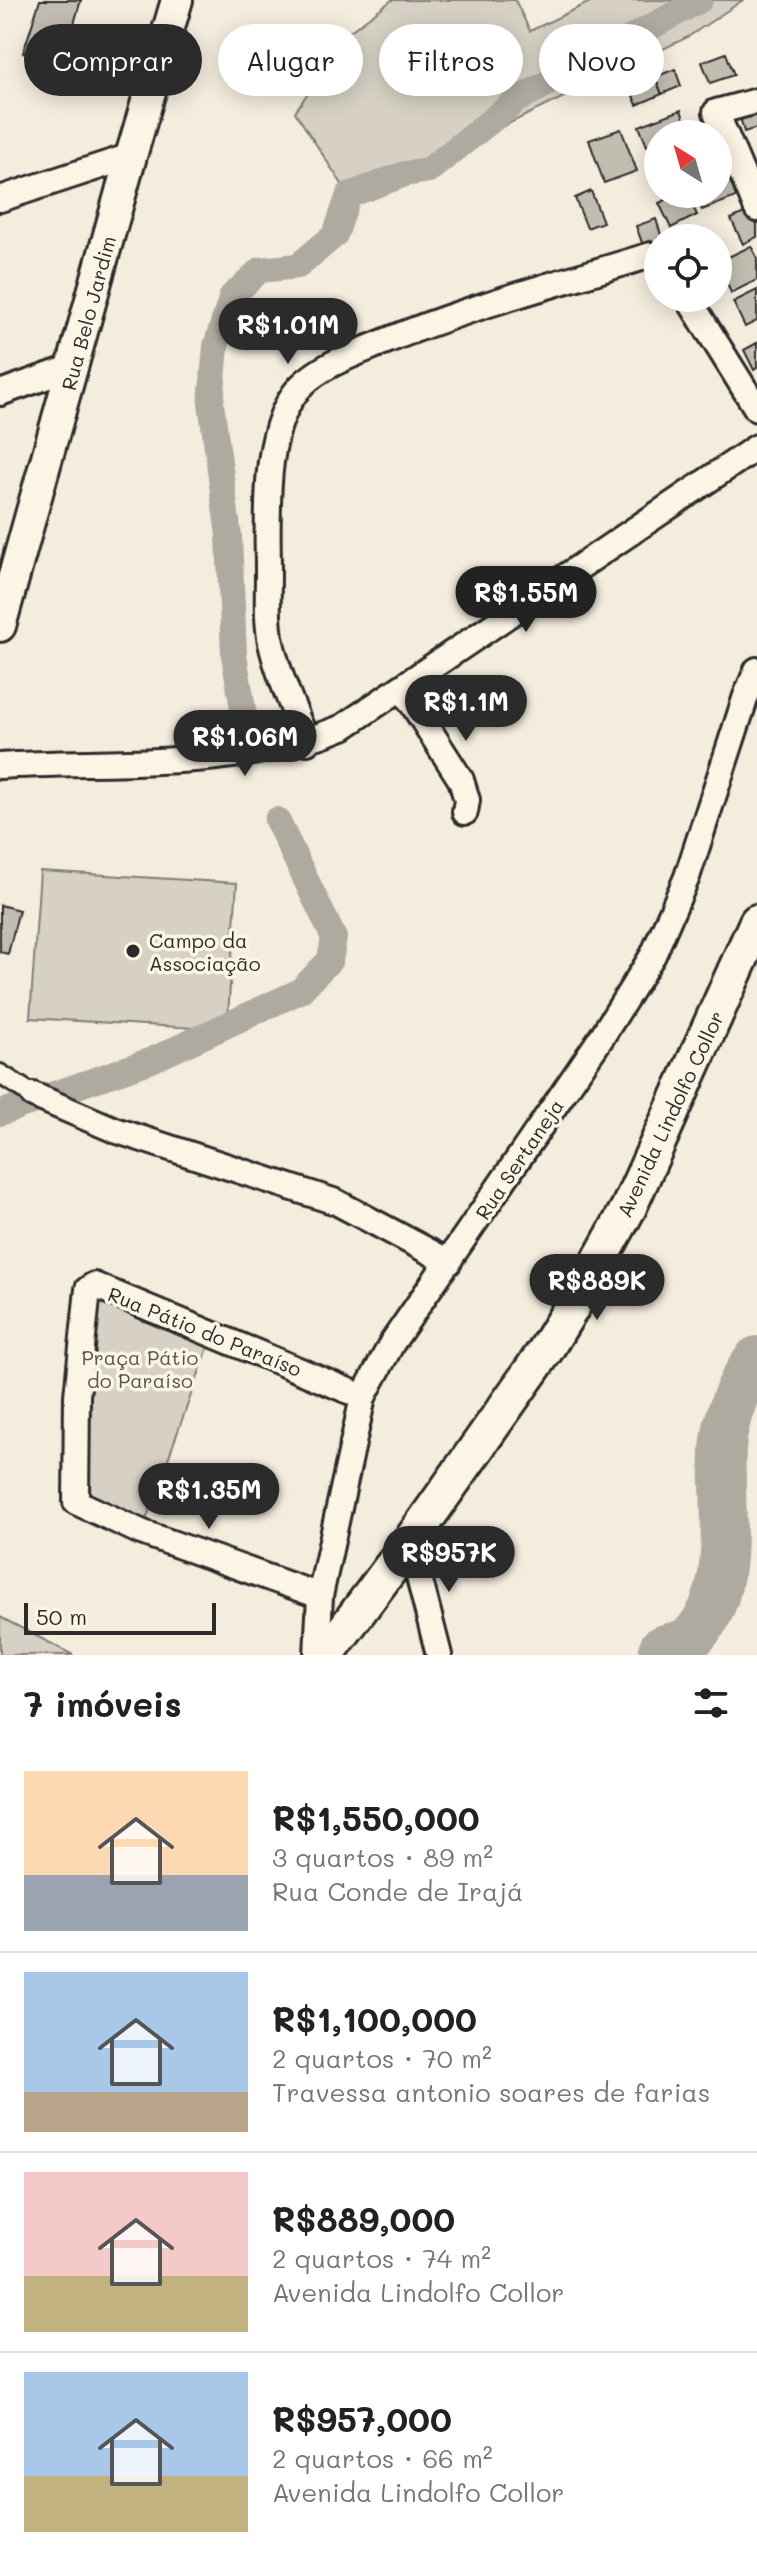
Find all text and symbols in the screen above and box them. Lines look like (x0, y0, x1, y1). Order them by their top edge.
chip: Comprar (24, 24, 202, 96)
chip: Alugar (218, 24, 363, 96)
chip: Filtros (379, 24, 523, 96)
chip: Novo (539, 24, 664, 96)
north arrow (644, 120, 732, 208)
map controls (644, 120, 732, 312)
button: locate (644, 224, 732, 312)
street label: Rua Belo Jardim (55, 233, 121, 393)
pin: R$1.01M (214, 298, 362, 366)
text: R$1.01M (237, 307, 339, 341)
pin: R$1.55M (452, 566, 600, 634)
text: R$1.55M (474, 575, 579, 609)
pin: R$1.1M (401, 675, 531, 743)
text: R$1.1M (423, 684, 509, 718)
pin: R$1.06M (171, 710, 319, 778)
text: R$1.06M (191, 719, 299, 753)
place label: Campo da Associação (149, 927, 261, 976)
marker: Campo da Associação (124, 942, 142, 960)
street label: Avenida Lindolfo Collor (611, 1007, 729, 1221)
street label: Rua Sertaneja (469, 1094, 569, 1224)
pin: R$889K (532, 1254, 662, 1322)
text: R$889K (547, 1263, 647, 1297)
street label: Rua Pátio do Paraíso (104, 1280, 306, 1382)
park label: Praça Pátio do Paraíso (82, 1344, 199, 1393)
pin: R$1.35M (135, 1463, 283, 1531)
text: R$1.35M (156, 1472, 262, 1506)
pin: R$957K (384, 1526, 514, 1594)
text: R$957K (401, 1535, 497, 1569)
scale bar (24, 1599, 216, 1635)
text: 50 m (36, 1602, 87, 1631)
text: 7 imóveis (24, 1681, 182, 1726)
icon: filters (689, 1681, 733, 1725)
text: R$1,550,000 (272, 1795, 480, 1840)
icon: home (88, 1803, 184, 1899)
text: 3 quartos · 89 m² (272, 1840, 493, 1874)
text: Rua Conde de Irajá (272, 1874, 523, 1908)
text: R$1,100,000 (272, 1996, 477, 2041)
icon: home (88, 2004, 184, 2100)
text: 2 quartos · 70 m² (272, 2041, 492, 2075)
text: Travessa antonio soares de farias (272, 2075, 710, 2109)
text: R$889,000 (272, 2196, 455, 2241)
icon: home (88, 2204, 184, 2300)
text: 2 quartos · 74 m² (272, 2241, 491, 2275)
text: Avenida Lindolfo Collor (272, 2275, 564, 2309)
text: R$957,000 (272, 2396, 452, 2441)
icon: home (88, 2404, 184, 2500)
text: 2 quartos · 66 m² (272, 2441, 493, 2475)
text: Avenida Lindolfo Collor (272, 2475, 564, 2509)

